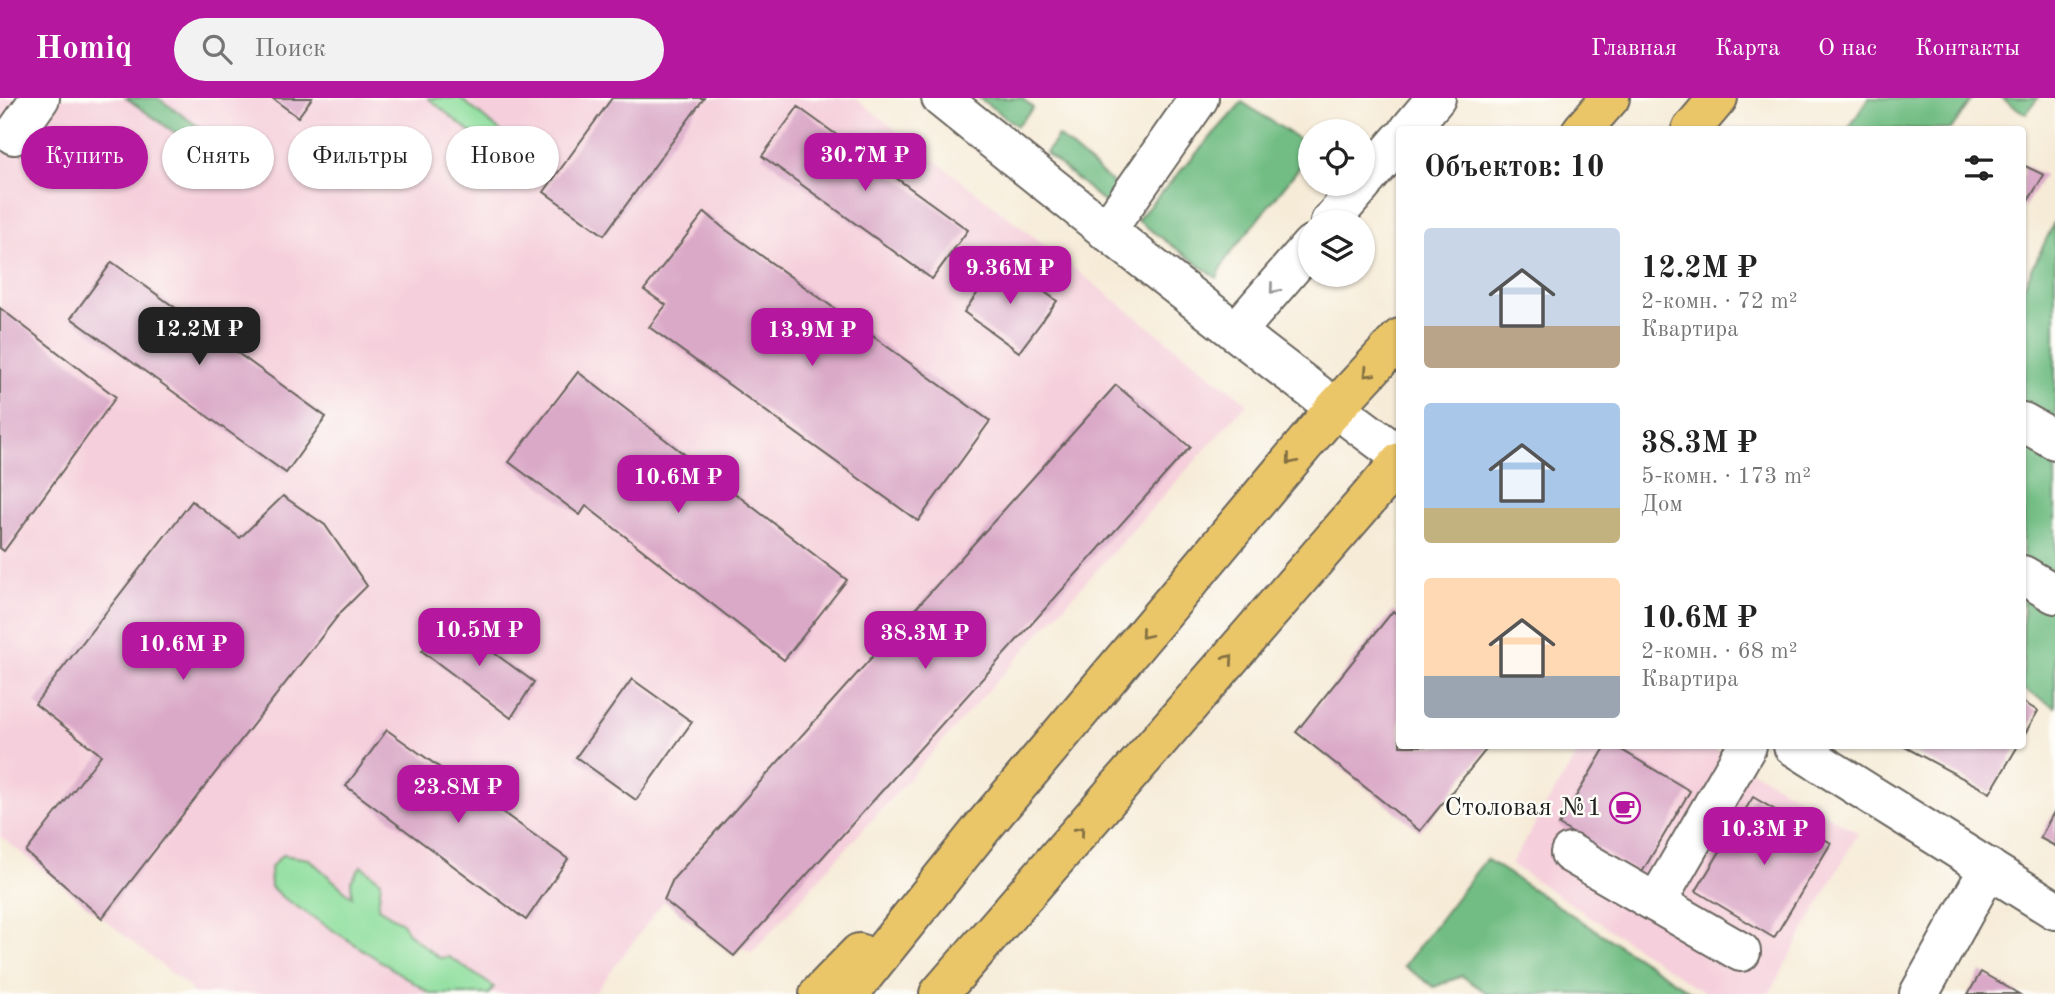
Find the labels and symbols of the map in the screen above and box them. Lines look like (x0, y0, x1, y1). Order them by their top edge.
pin: 30.7M ₽ (800, 134, 930, 193)
pin: 9.36M ₽ (945, 246, 1075, 306)
one-way arrow (1270, 281, 1282, 294)
pin: 12.2M ₽ (134, 308, 264, 367)
pin: 13.9M ₽ (747, 308, 877, 368)
one-way arrow (1363, 365, 1376, 378)
one-way arrow (1287, 452, 1299, 465)
pin: 10.6M ₽ (613, 456, 743, 515)
pin: 10.5M ₽ (414, 608, 544, 668)
pin: 38.3M ₽ (860, 612, 990, 671)
pin: 10.6M ₽ (118, 622, 248, 682)
one-way arrow (1140, 627, 1153, 639)
one-way arrow (1221, 655, 1233, 668)
pin: 23.8M ₽ (393, 766, 523, 825)
cafe icon: Столовая №1 (1608, 791, 1642, 825)
place label: Столовая №1 (1444, 795, 1602, 821)
pin: 10.3M ₽ (1699, 808, 1829, 867)
one-way arrow (1072, 827, 1084, 840)

